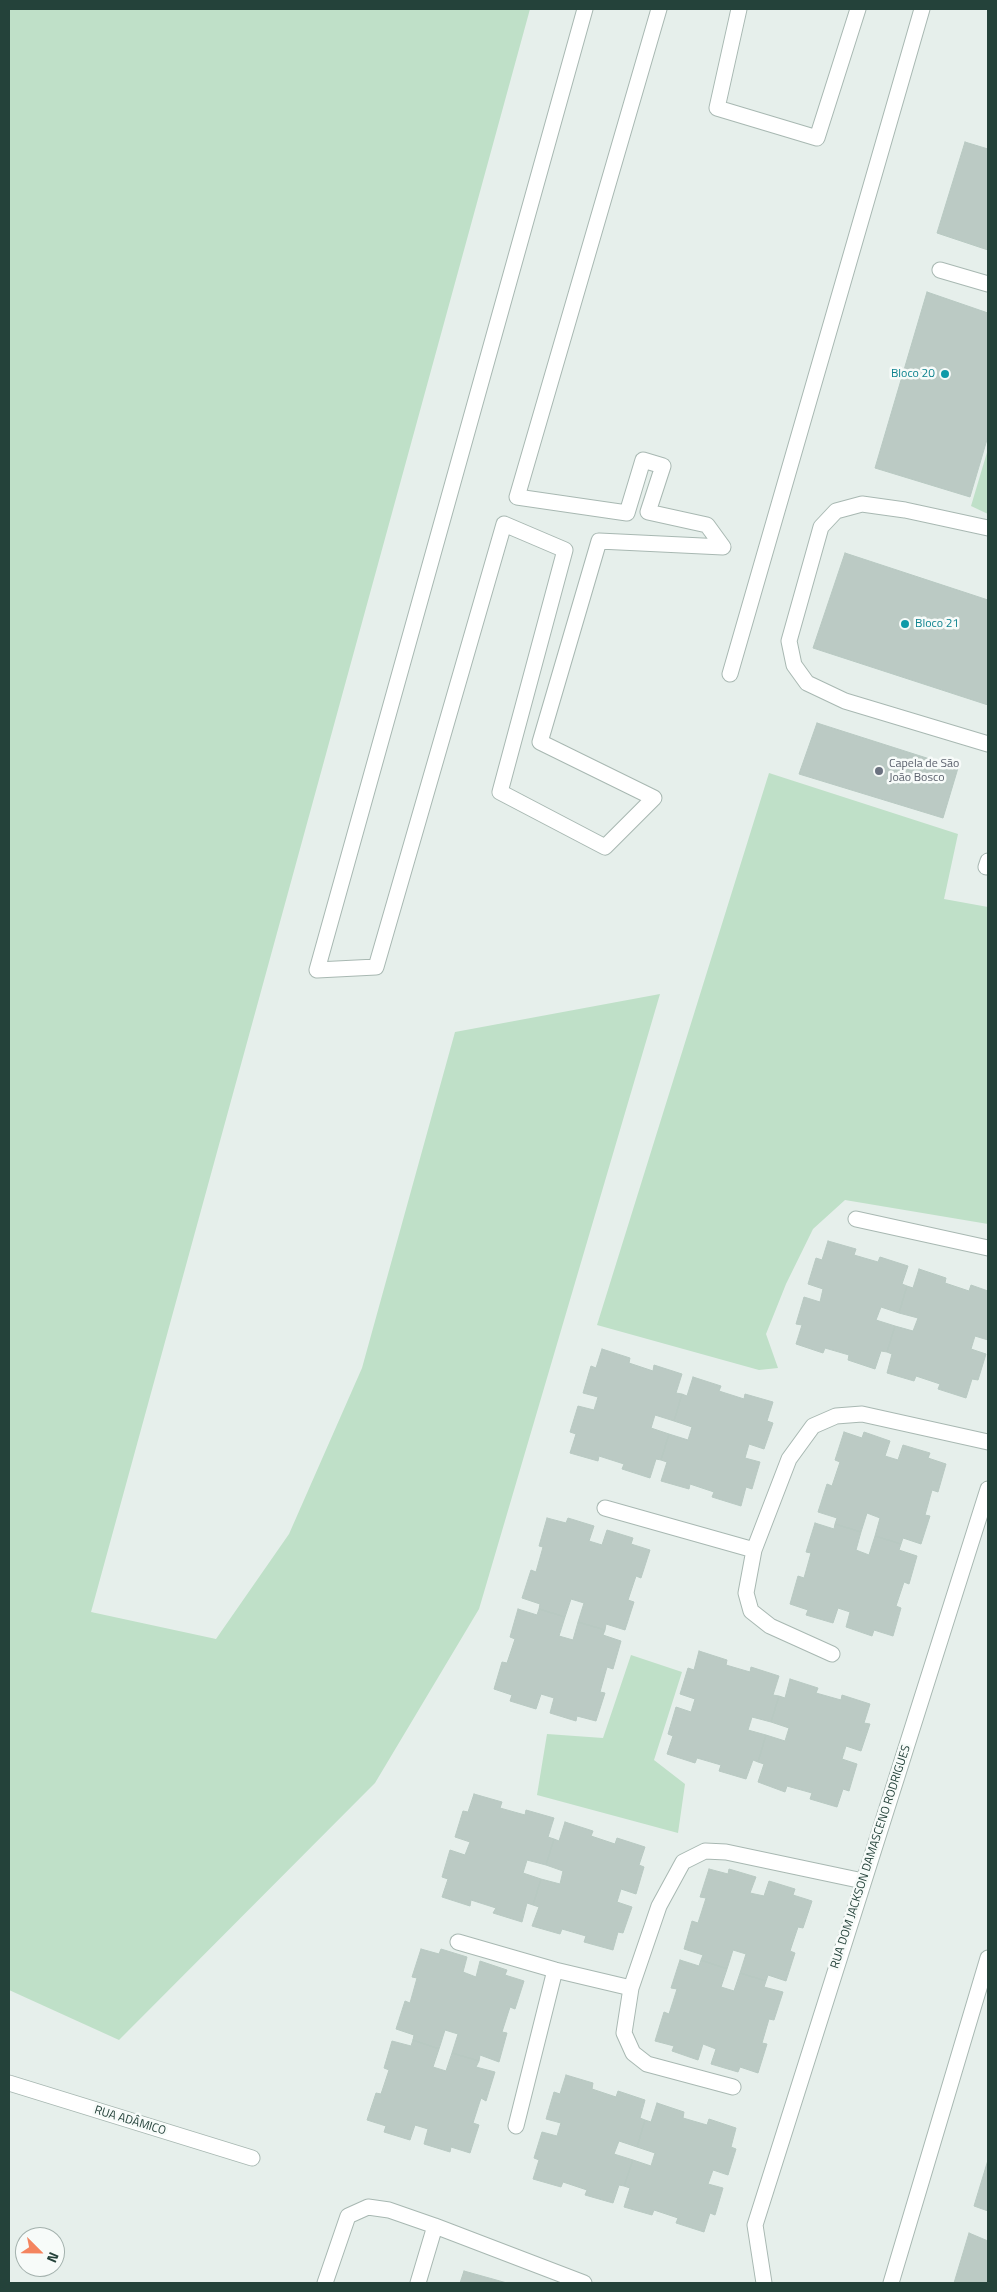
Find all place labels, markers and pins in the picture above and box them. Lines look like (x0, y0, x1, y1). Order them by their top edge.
place label: Bloco 20 (891, 367, 935, 381)
marker: Bloco 20 (939, 368, 951, 380)
place label: Bloco 21 (915, 617, 959, 631)
marker: Bloco 21 (899, 618, 911, 630)
place label: Capela de São João Bosco (889, 757, 959, 785)
marker: Capela de São João Bosco (873, 765, 885, 777)

